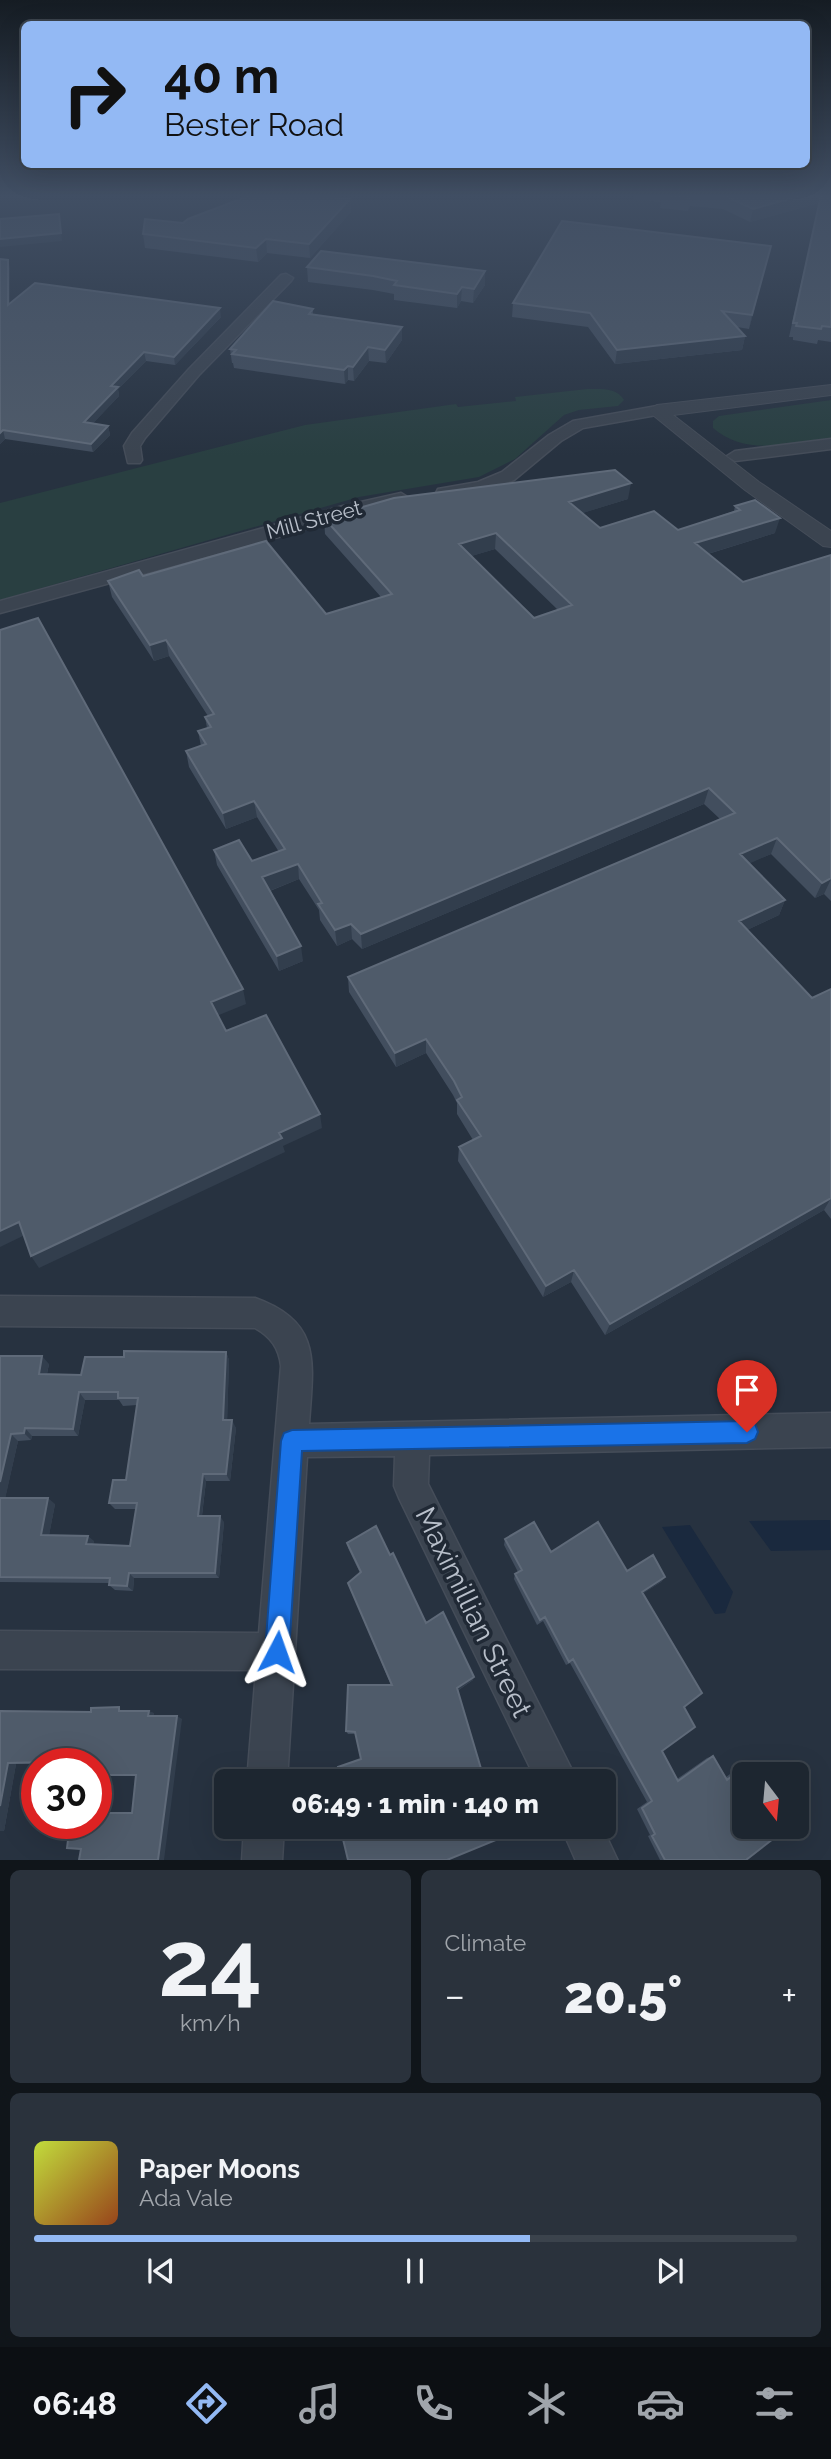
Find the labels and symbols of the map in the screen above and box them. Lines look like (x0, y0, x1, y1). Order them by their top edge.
street label: Mill Street (264, 495, 364, 544)
pin (717, 1360, 777, 1432)
street label: Maximillian Street (408, 1502, 539, 1723)
position arrow (240, 1615, 314, 1689)
speed limit sign: 30 (21, 1748, 112, 1839)
north arrow (732, 1762, 808, 1839)

